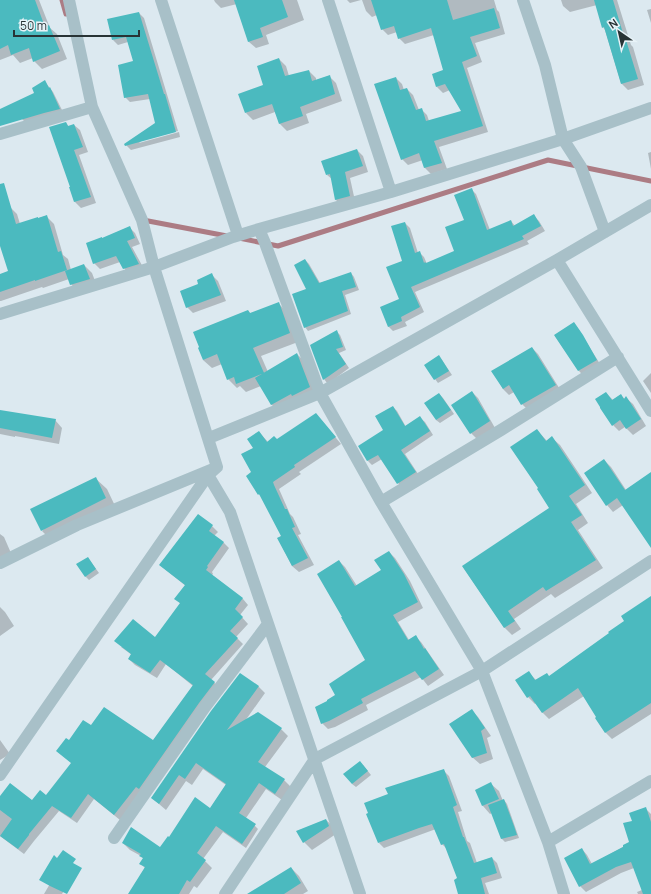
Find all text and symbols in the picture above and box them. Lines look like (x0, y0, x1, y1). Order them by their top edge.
scale bar (14, 12, 139, 38)
north arrow (599, 12, 639, 52)
text: N (606, 15, 621, 32)
text: 50 m (20, 17, 47, 34)

